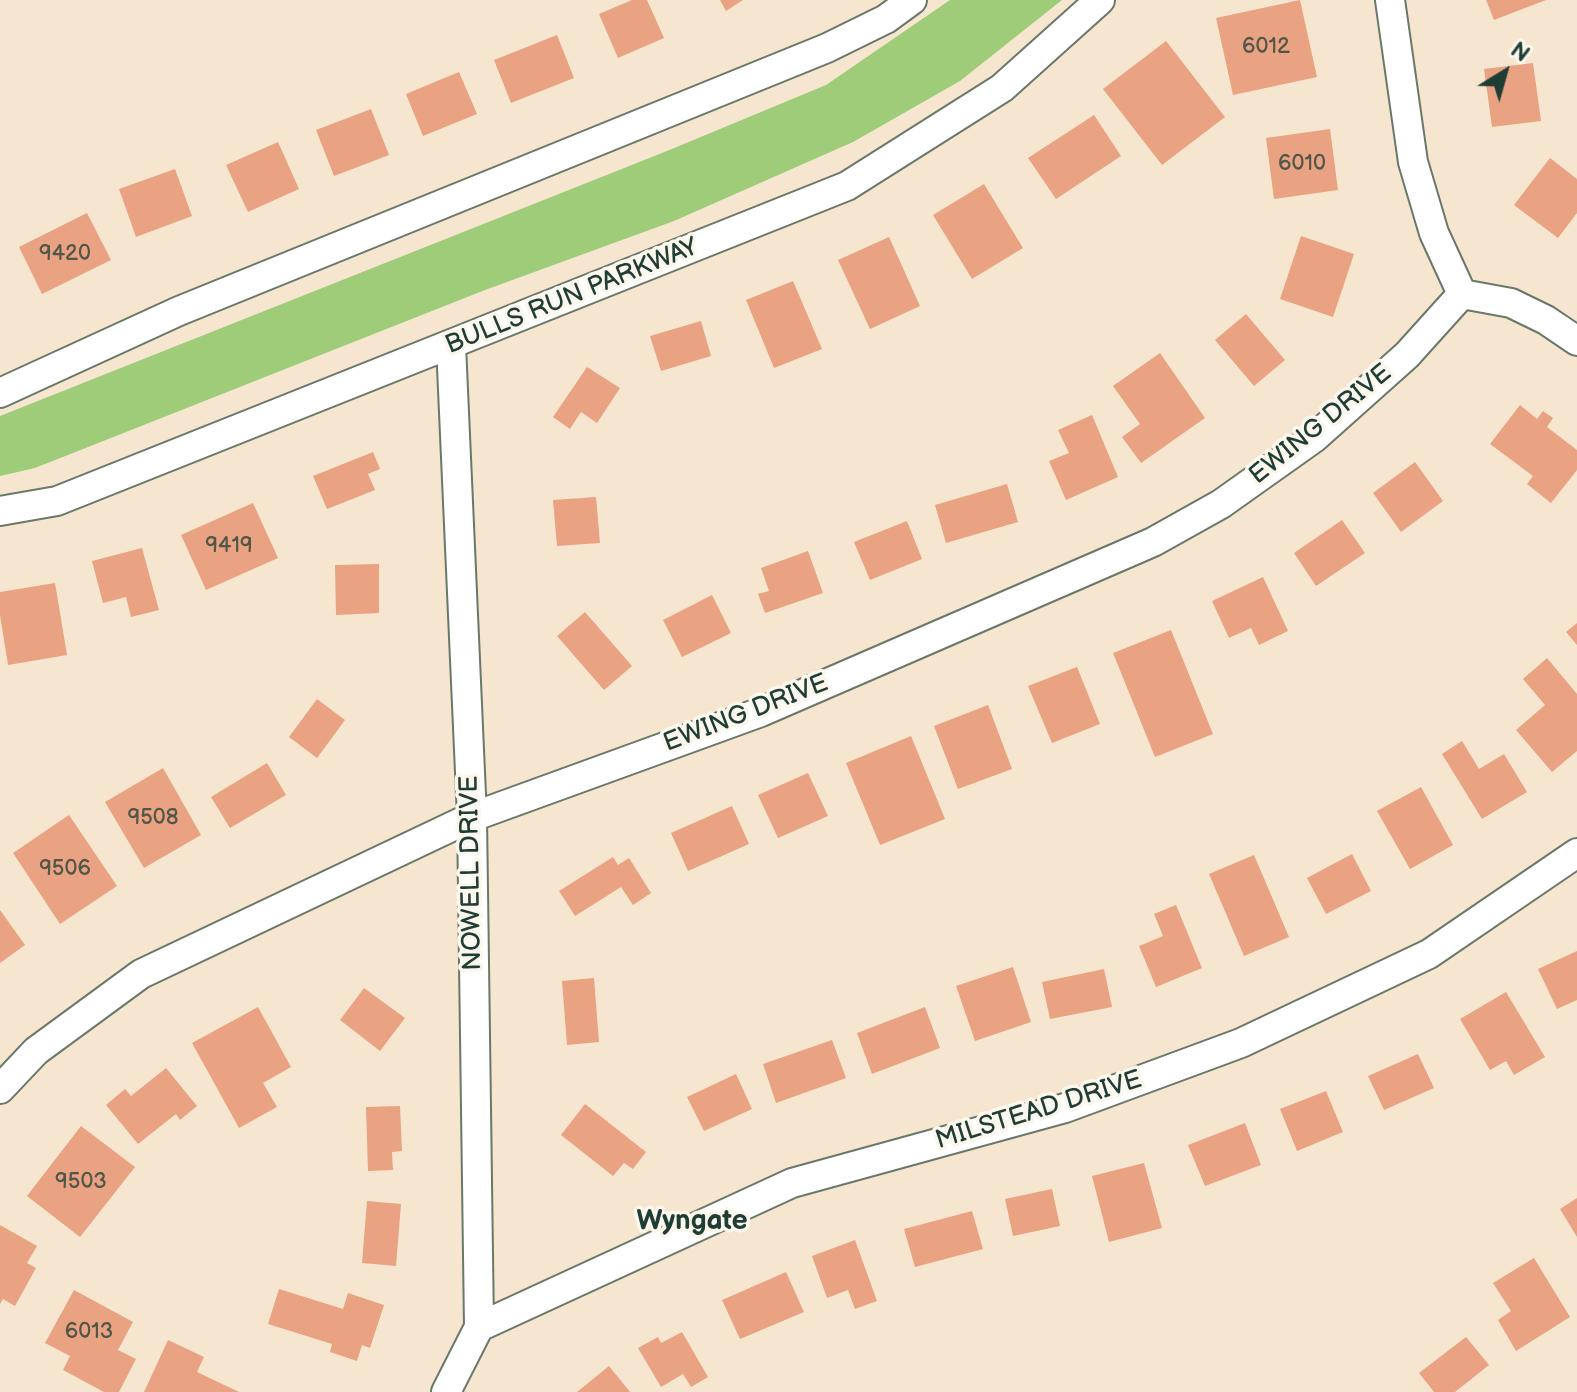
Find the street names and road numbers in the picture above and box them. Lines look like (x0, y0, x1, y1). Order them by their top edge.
street label: BULLS RUN PARKWAY (441, 232, 703, 362)
street label: EWING DRIVE (1244, 358, 1398, 492)
street label: EWING DRIVE (659, 668, 833, 760)
street label: NOWELL DRIVE (455, 775, 489, 971)
street label: MILSTEAD DRIVE (932, 1065, 1146, 1157)

